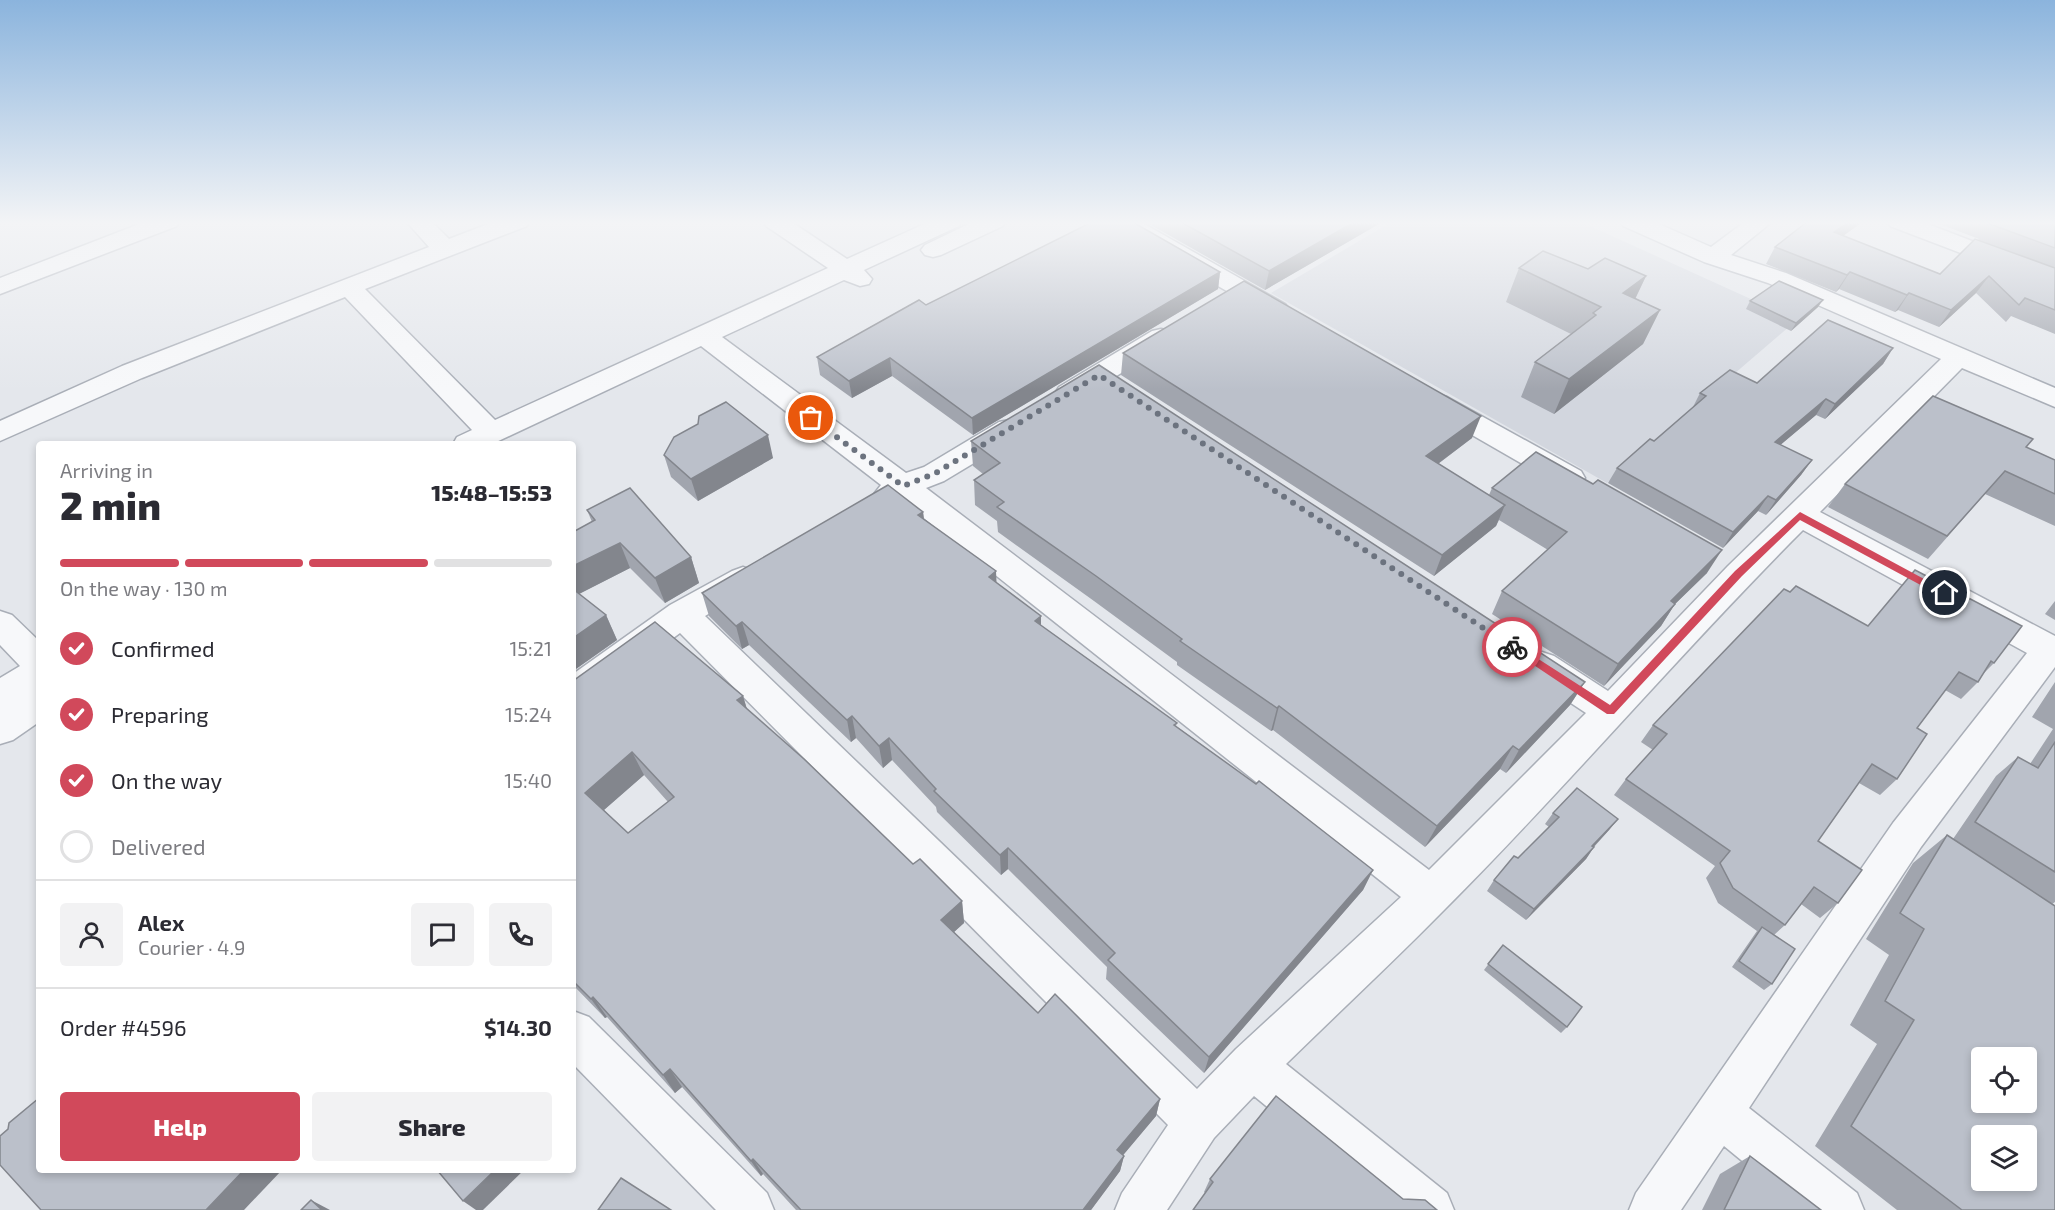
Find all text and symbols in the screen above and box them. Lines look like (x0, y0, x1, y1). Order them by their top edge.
pin (785, 392, 836, 443)
icon: bag (794, 401, 827, 434)
text: Arriving in (60, 458, 153, 482)
text: 15:48–15:53 (431, 479, 552, 505)
text: 2 min (60, 481, 161, 528)
pin (1919, 567, 1970, 618)
text: On the way · 130 m (60, 576, 227, 600)
icon: home (1928, 576, 1961, 609)
courier (1482, 617, 1542, 677)
icon: bike (1496, 631, 1529, 664)
icon: check (60, 632, 93, 665)
text: Confirmed (111, 635, 215, 661)
text: 15:21 (509, 636, 552, 660)
icon: check (60, 698, 93, 731)
text: Preparing (111, 701, 209, 727)
text: 15:24 (505, 702, 552, 726)
icon: check (60, 764, 93, 797)
text: On the way (111, 767, 222, 793)
text: 15:40 (504, 768, 552, 792)
text: Delivered (111, 833, 206, 859)
button: person (60, 903, 123, 966)
button: chat (411, 903, 474, 966)
button: phone (489, 903, 552, 966)
text: Alex (138, 909, 184, 935)
text: Courier · 4.9 (138, 935, 245, 959)
text: Order #4596 (60, 1014, 187, 1040)
text: $14.30 (484, 1014, 552, 1040)
map controls (1971, 1047, 2037, 1191)
button: locate (1971, 1047, 2037, 1113)
button: Help (60, 1092, 300, 1161)
button: Share (312, 1092, 552, 1161)
button: layers (1971, 1125, 2037, 1191)

